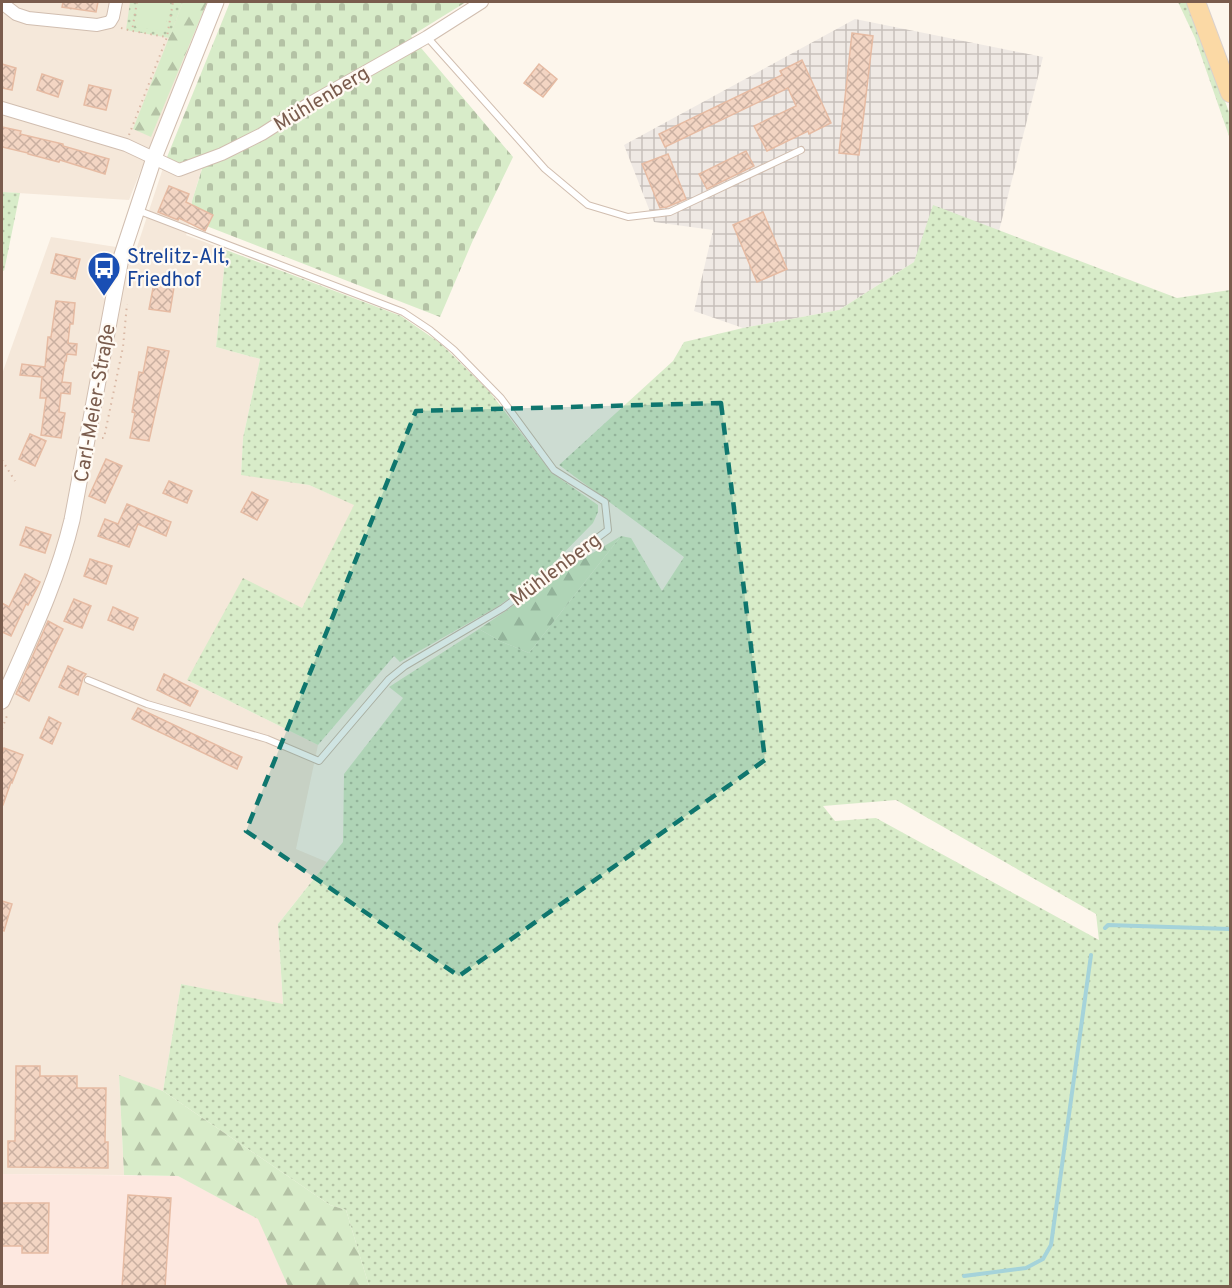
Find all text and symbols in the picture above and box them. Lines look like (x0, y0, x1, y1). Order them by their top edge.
street label: Mühlenberg (269, 61, 375, 138)
place label: Strelitz-Alt, Friedhof (127, 245, 229, 294)
bus stop icon: Strelitz-Alt, Friedhof (86, 250, 122, 297)
street label: Carl-Meier-Straße (69, 322, 123, 485)
street label: Mühlenberg (506, 528, 607, 613)

